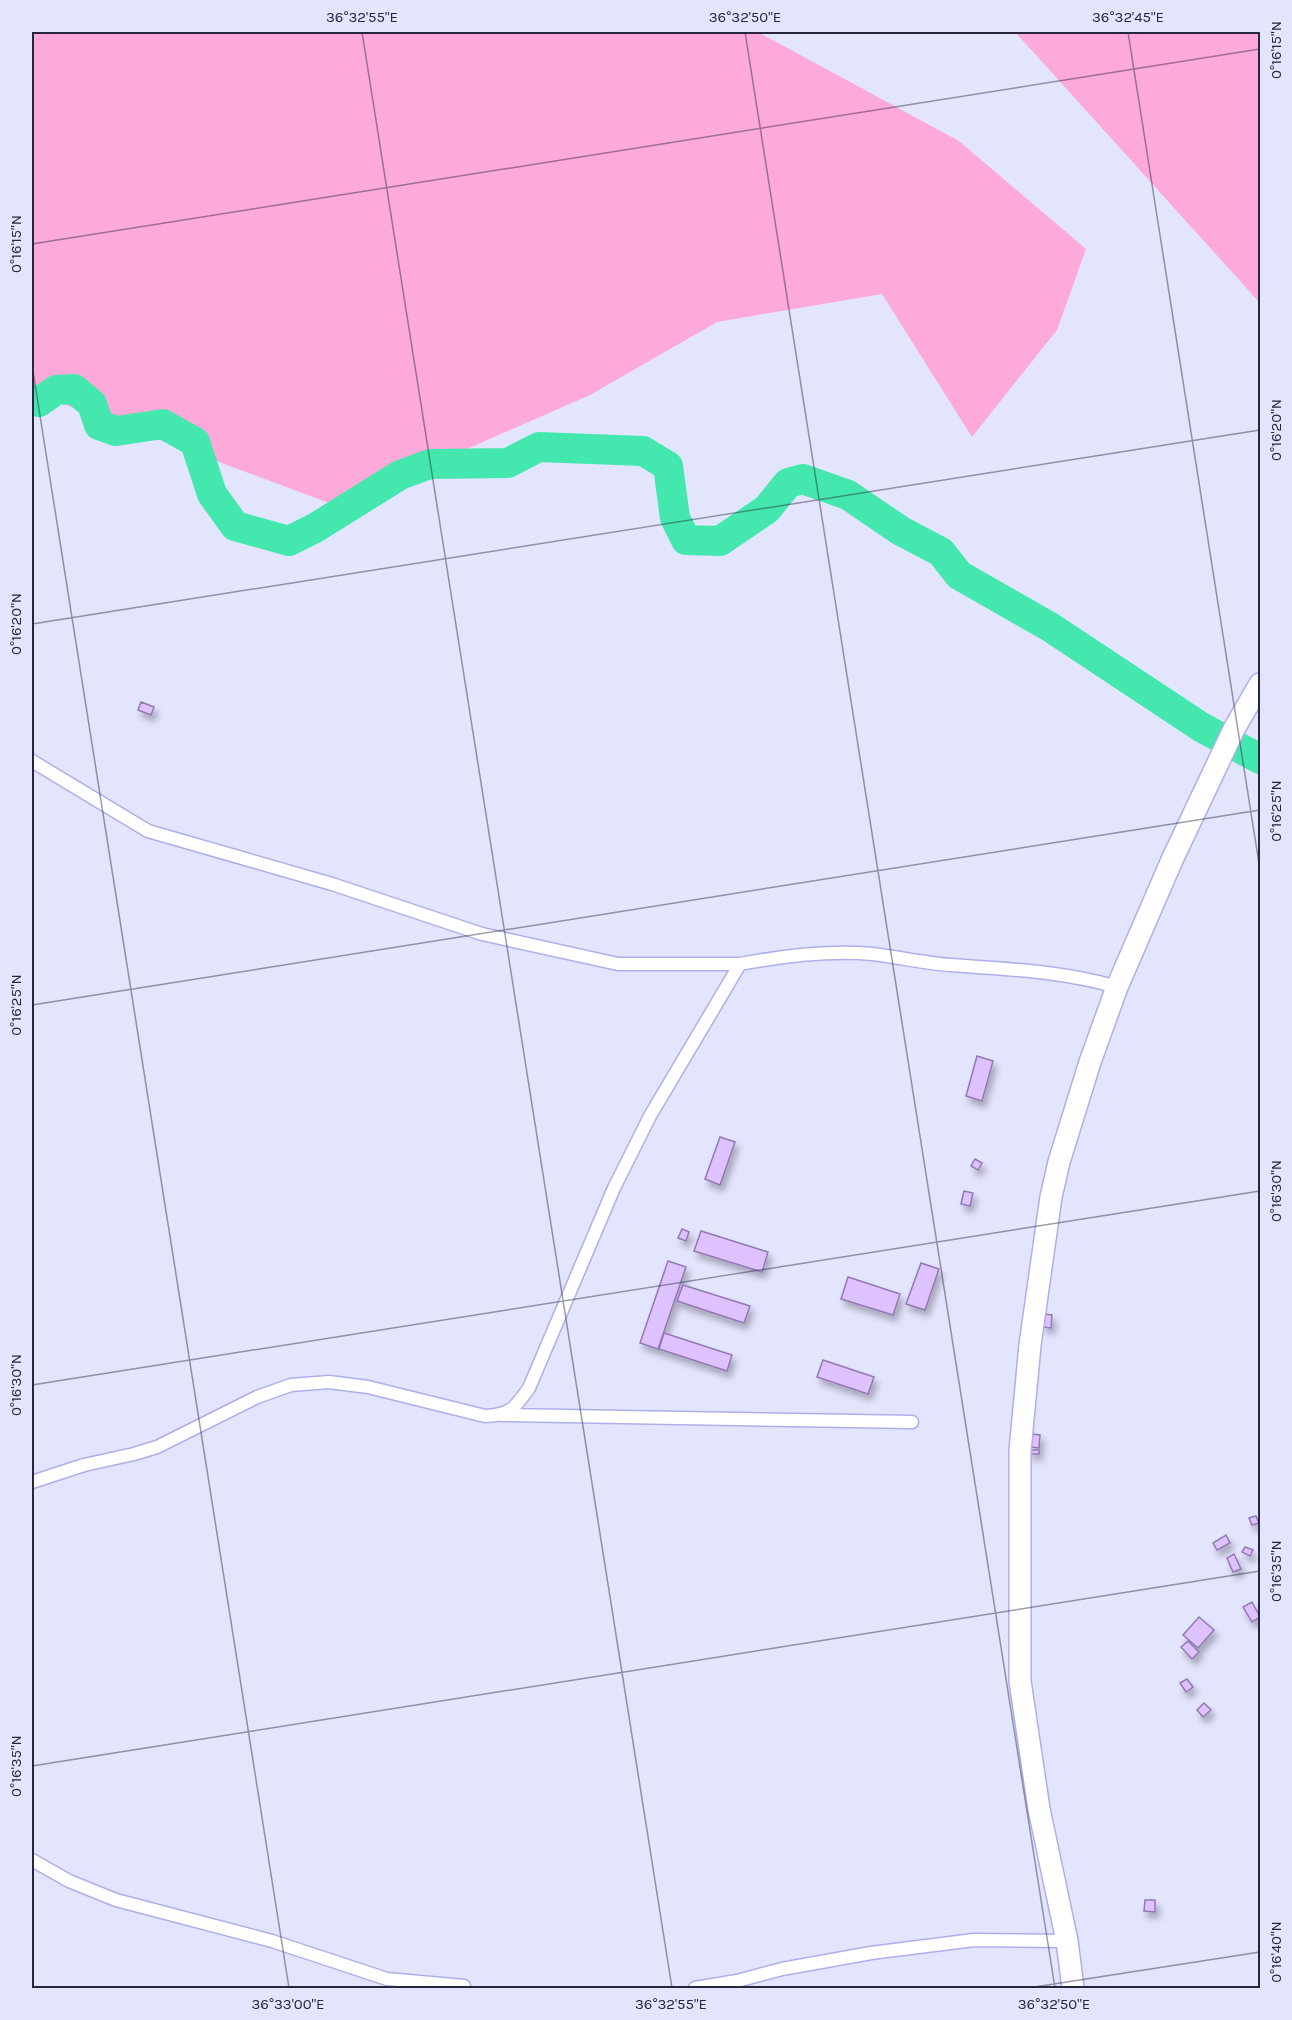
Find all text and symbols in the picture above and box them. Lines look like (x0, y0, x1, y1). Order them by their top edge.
text: 36°32'55"E (326, 8, 398, 26)
text: 36°32'50"E (709, 8, 781, 26)
text: 36°32'45"E (1092, 8, 1164, 26)
text: 0°16'15"N (1267, 21, 1285, 79)
text: 0°16'15"N (7, 215, 25, 273)
text: 0°16'20"N (1267, 399, 1285, 461)
text: 0°16'20"N (7, 593, 25, 655)
text: 0°16'25"N (1267, 780, 1285, 842)
text: 0°16'25"N (7, 974, 25, 1036)
text: 0°16'30"N (1267, 1160, 1285, 1222)
text: 0°16'30"N (7, 1354, 25, 1416)
text: 0°16'35"N (1267, 1540, 1285, 1602)
text: 0°16'35"N (7, 1735, 25, 1797)
text: 0°16'40"N (1267, 1921, 1285, 1983)
text: 36°33'00"E (251, 1995, 325, 2013)
text: 36°32'55"E (635, 1995, 707, 2013)
text: 36°32'50"E (1018, 1995, 1090, 2013)

